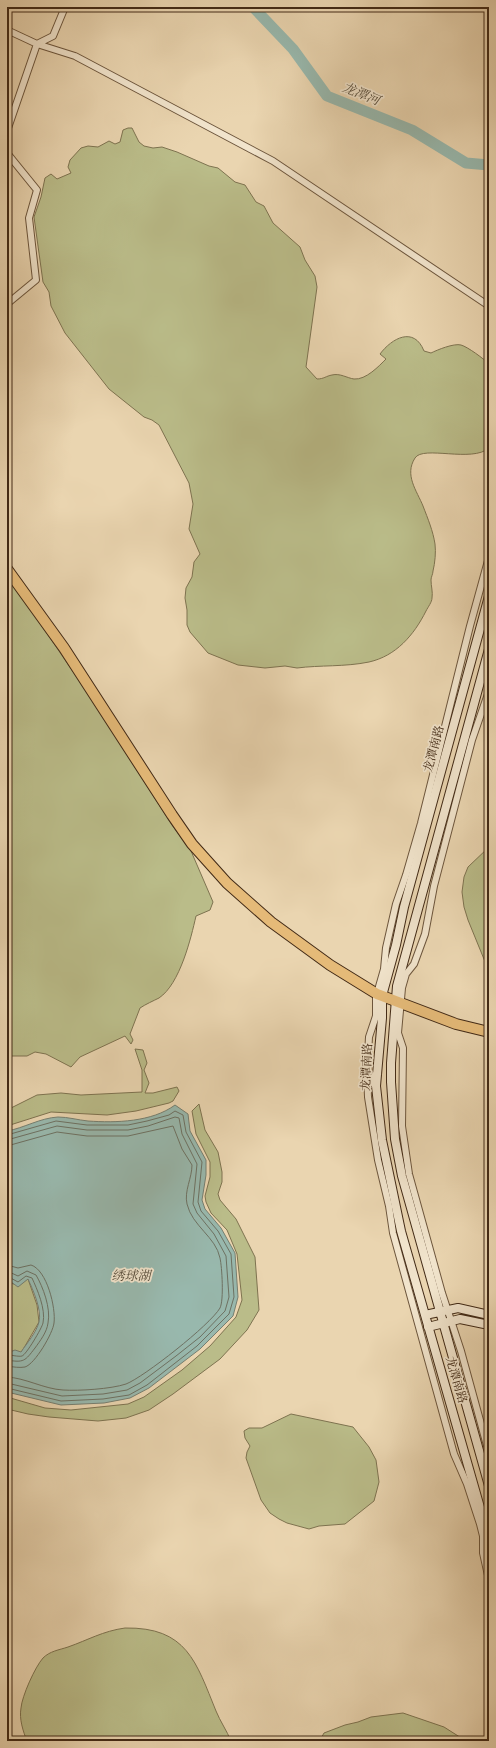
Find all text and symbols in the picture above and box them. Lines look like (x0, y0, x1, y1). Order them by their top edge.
water label: 龙潭河 (340, 79, 384, 109)
street label: 龙潭南路 (421, 724, 447, 774)
street label: 龙潭南路 (358, 1043, 376, 1091)
water label: 绣球湖 (111, 1268, 152, 1284)
street label: 龙潭南路 (442, 1355, 470, 1405)

